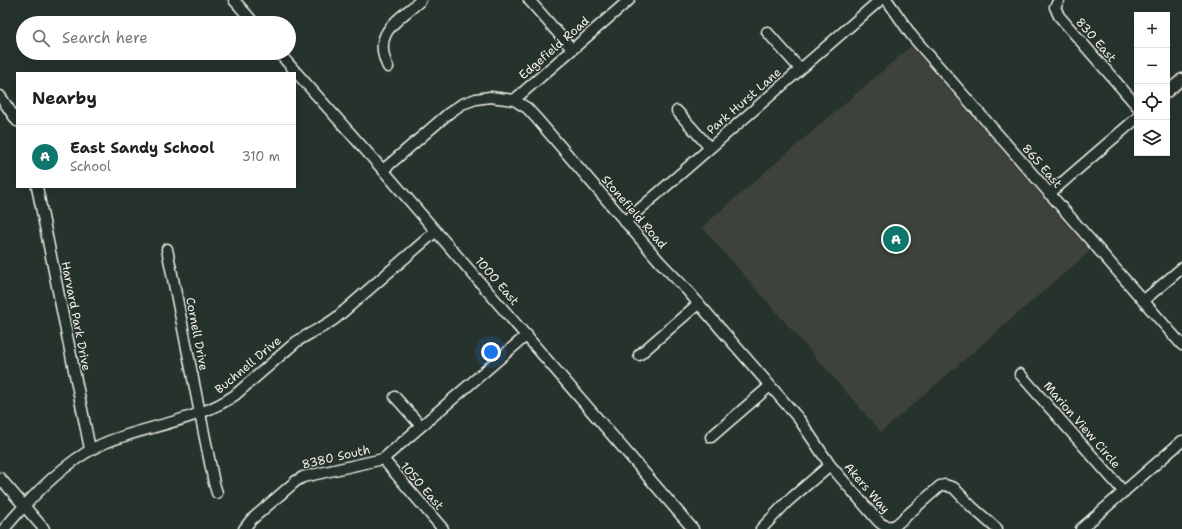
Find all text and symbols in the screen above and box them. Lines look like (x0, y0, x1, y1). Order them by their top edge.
map controls (1134, 12, 1170, 156)
button: + (1134, 12, 1170, 48)
street label: Edgefield Road (515, 13, 593, 83)
street label: 830 East (1072, 14, 1120, 66)
search box (16, 16, 296, 60)
icon: search (30, 27, 52, 49)
text: Search here (62, 28, 148, 48)
button: − (1134, 48, 1170, 84)
street label: Park Hurst Lane (703, 64, 785, 138)
button: locate (1134, 84, 1170, 120)
text: Nearby (32, 87, 97, 109)
button: layers (1134, 120, 1170, 156)
text: East Sandy School (70, 138, 214, 158)
street label: 865 East (1019, 141, 1065, 191)
text: A (40, 148, 50, 165)
text: 310 m (242, 148, 280, 165)
text: School (70, 158, 111, 175)
street label: Stonefield Road (598, 172, 671, 252)
pin: A (883, 224, 909, 254)
street label: 1000 East (471, 253, 523, 309)
street label: Harvard Park Drive (58, 260, 95, 372)
street label: Cornell Drive (182, 296, 212, 372)
street label: Buchnell Drive (212, 332, 285, 397)
your location (481, 342, 501, 362)
street label: Marion View Circle (1040, 378, 1124, 472)
street label: 8380 South (300, 441, 372, 473)
street label: 1050 East (397, 459, 447, 513)
street label: Akers Way (841, 459, 893, 517)

